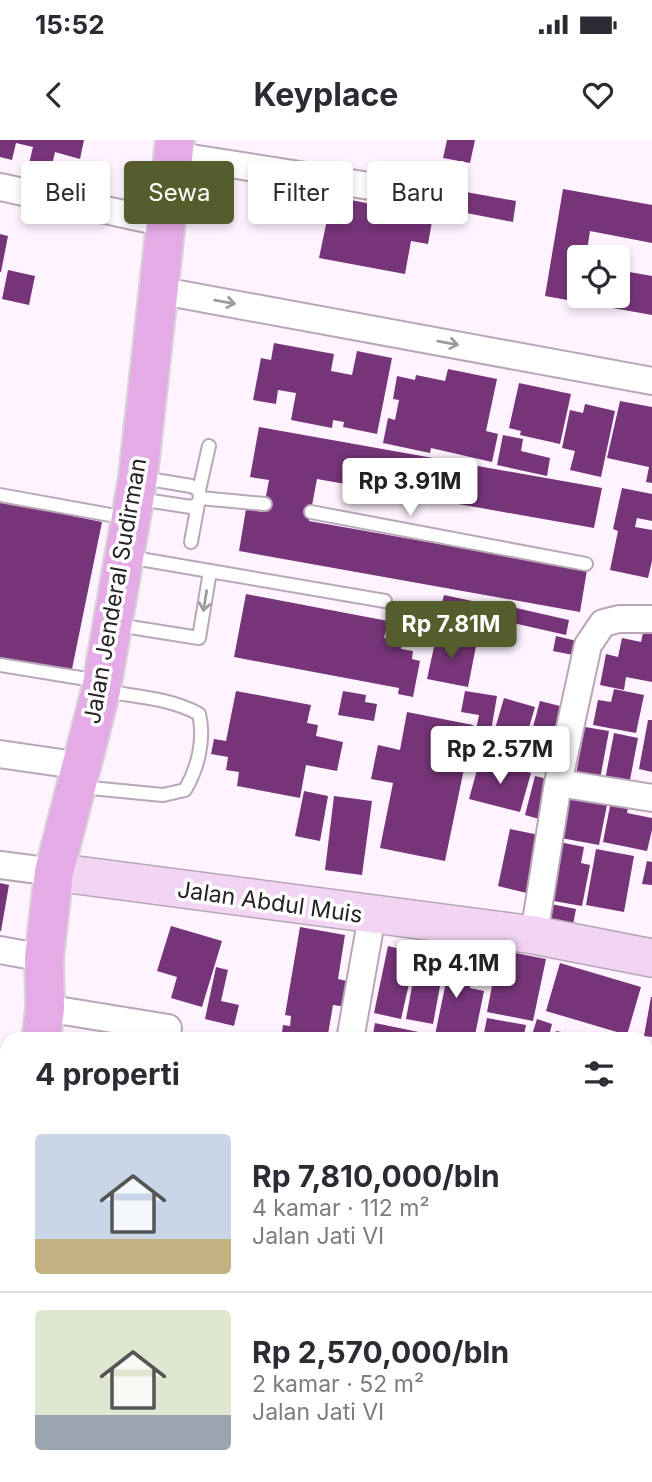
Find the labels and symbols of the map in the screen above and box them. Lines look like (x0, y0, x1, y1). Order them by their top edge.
one-way arrow (213, 296, 235, 309)
one-way arrow (436, 337, 459, 350)
street label: Jalan Jenderal Sudirman (78, 456, 152, 726)
pin: Rp 3.91M (338, 458, 482, 518)
one-way arrow (198, 589, 211, 612)
pin: Rp 7.81M (379, 602, 523, 661)
pin: Rp 2.57M (428, 726, 572, 786)
street label: Jalan Abdul Muis (176, 875, 364, 929)
pin: Rp 4.1M (391, 940, 521, 1000)

